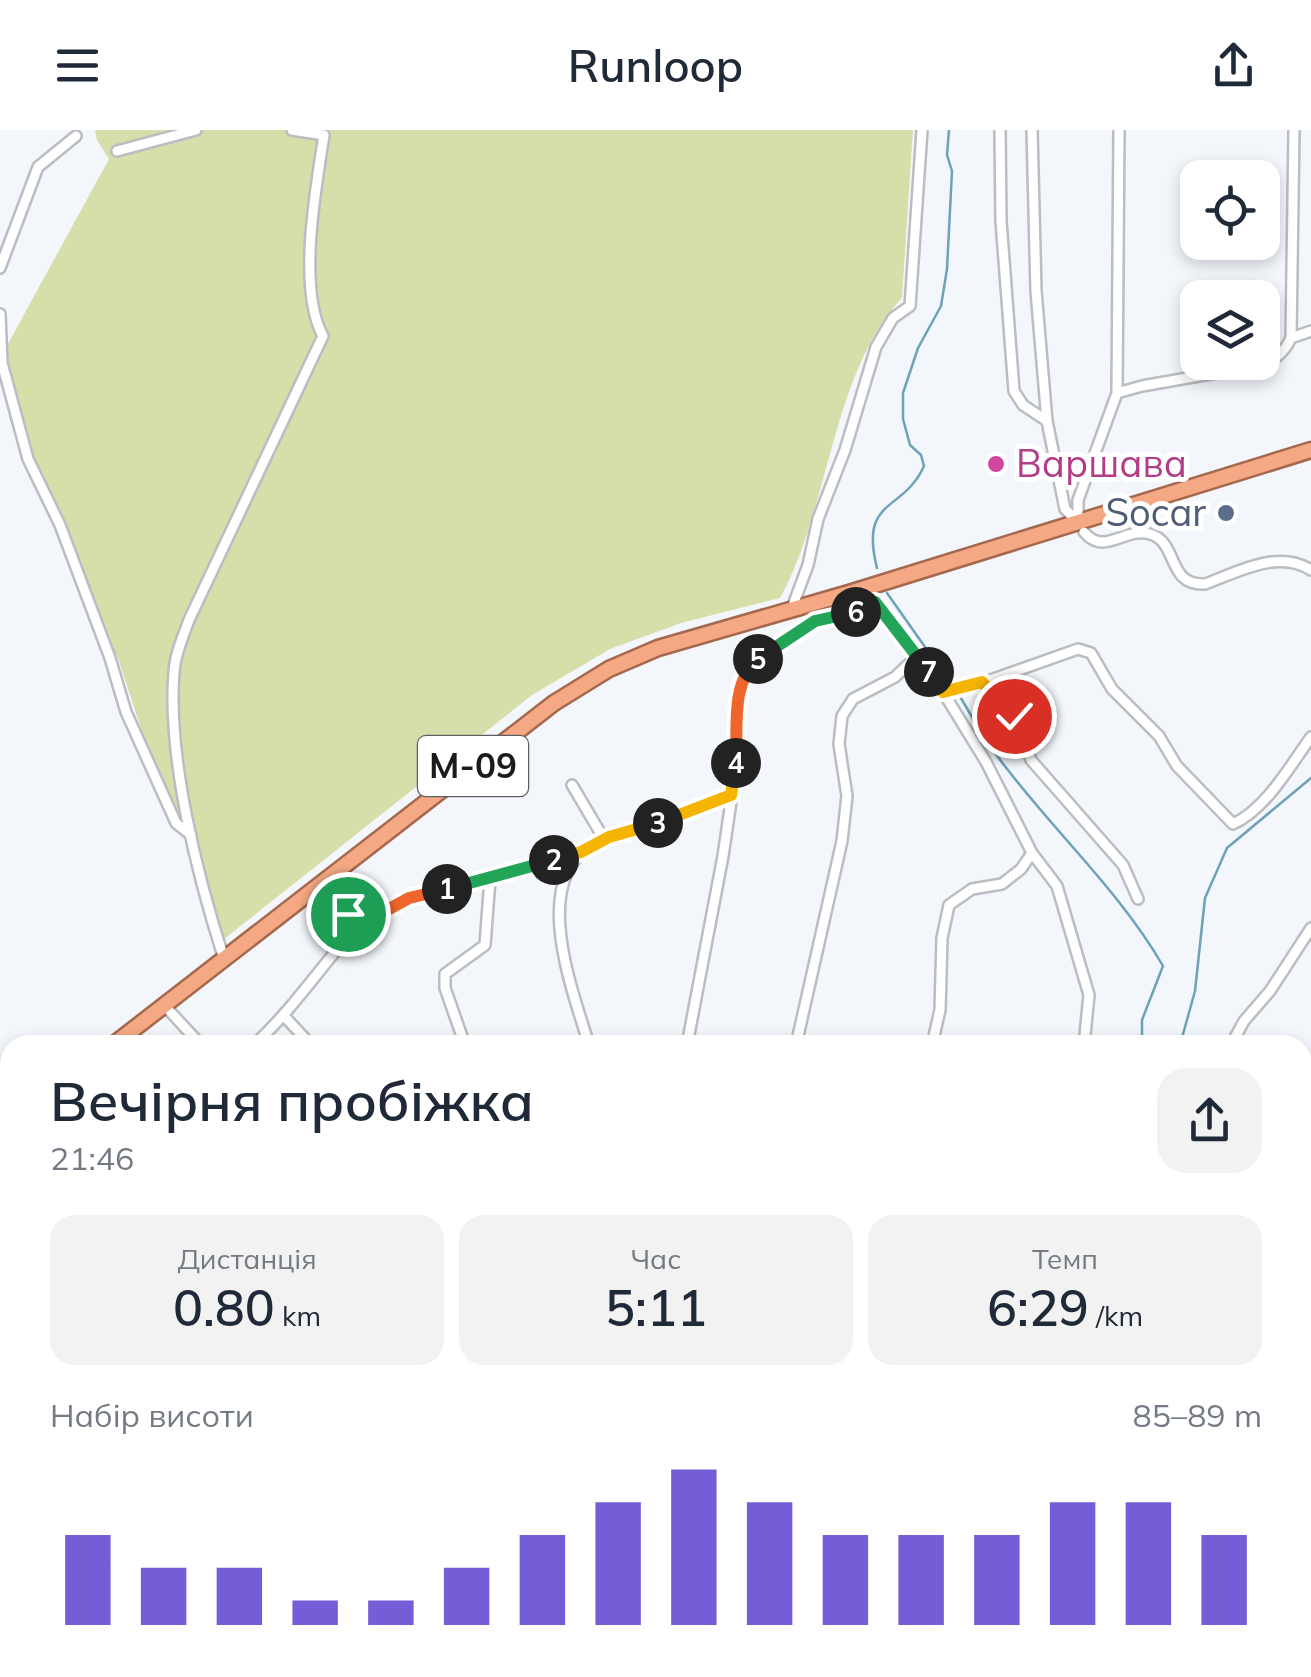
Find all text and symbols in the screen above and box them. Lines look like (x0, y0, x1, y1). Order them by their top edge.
text: Runloop (568, 37, 743, 93)
icon: menu (50, 38, 105, 93)
icon: share (1206, 38, 1261, 93)
map controls (1180, 160, 1280, 380)
button: locate (1180, 160, 1280, 260)
button: layers (1180, 280, 1280, 380)
place label: Варшава (1016, 439, 1187, 487)
marker: Варшава (985, 453, 1007, 475)
place label: Socar (1105, 488, 1206, 536)
marker: Socar (1215, 502, 1237, 524)
pin: 6 (831, 587, 881, 637)
text: 6 (848, 594, 864, 629)
pin: 5 (733, 634, 783, 684)
text: 5 (750, 641, 766, 676)
pin: 7 (904, 647, 954, 697)
text: 7 (921, 654, 937, 689)
pin (972, 674, 1057, 759)
icon: check (987, 689, 1042, 744)
road number: М-09 (418, 736, 528, 796)
pin: 4 (711, 738, 761, 788)
text: 4 (728, 745, 744, 780)
pin: 3 (633, 798, 683, 848)
text: 3 (650, 805, 666, 840)
pin: 2 (529, 835, 579, 885)
text: 2 (546, 842, 562, 877)
pin: 1 (422, 864, 472, 914)
text: 1 (439, 871, 455, 906)
pin (306, 872, 391, 957)
icon: arrive (321, 887, 376, 942)
text: Вечірня пробіжка (50, 1066, 534, 1135)
button: share (1157, 1068, 1262, 1173)
text: 21:46 (50, 1138, 134, 1178)
text: Дистанція (177, 1241, 317, 1276)
text: Час (631, 1241, 681, 1276)
text: Темп (1032, 1241, 1098, 1276)
text: 0.80 (173, 1276, 275, 1339)
text: 5:11 (605, 1276, 707, 1339)
text: 6:29 (987, 1276, 1089, 1339)
text: km (275, 1298, 321, 1333)
text: /km (1089, 1298, 1143, 1333)
text: Набір висоти (50, 1395, 254, 1435)
text: 85–89 m (1133, 1395, 1262, 1435)

